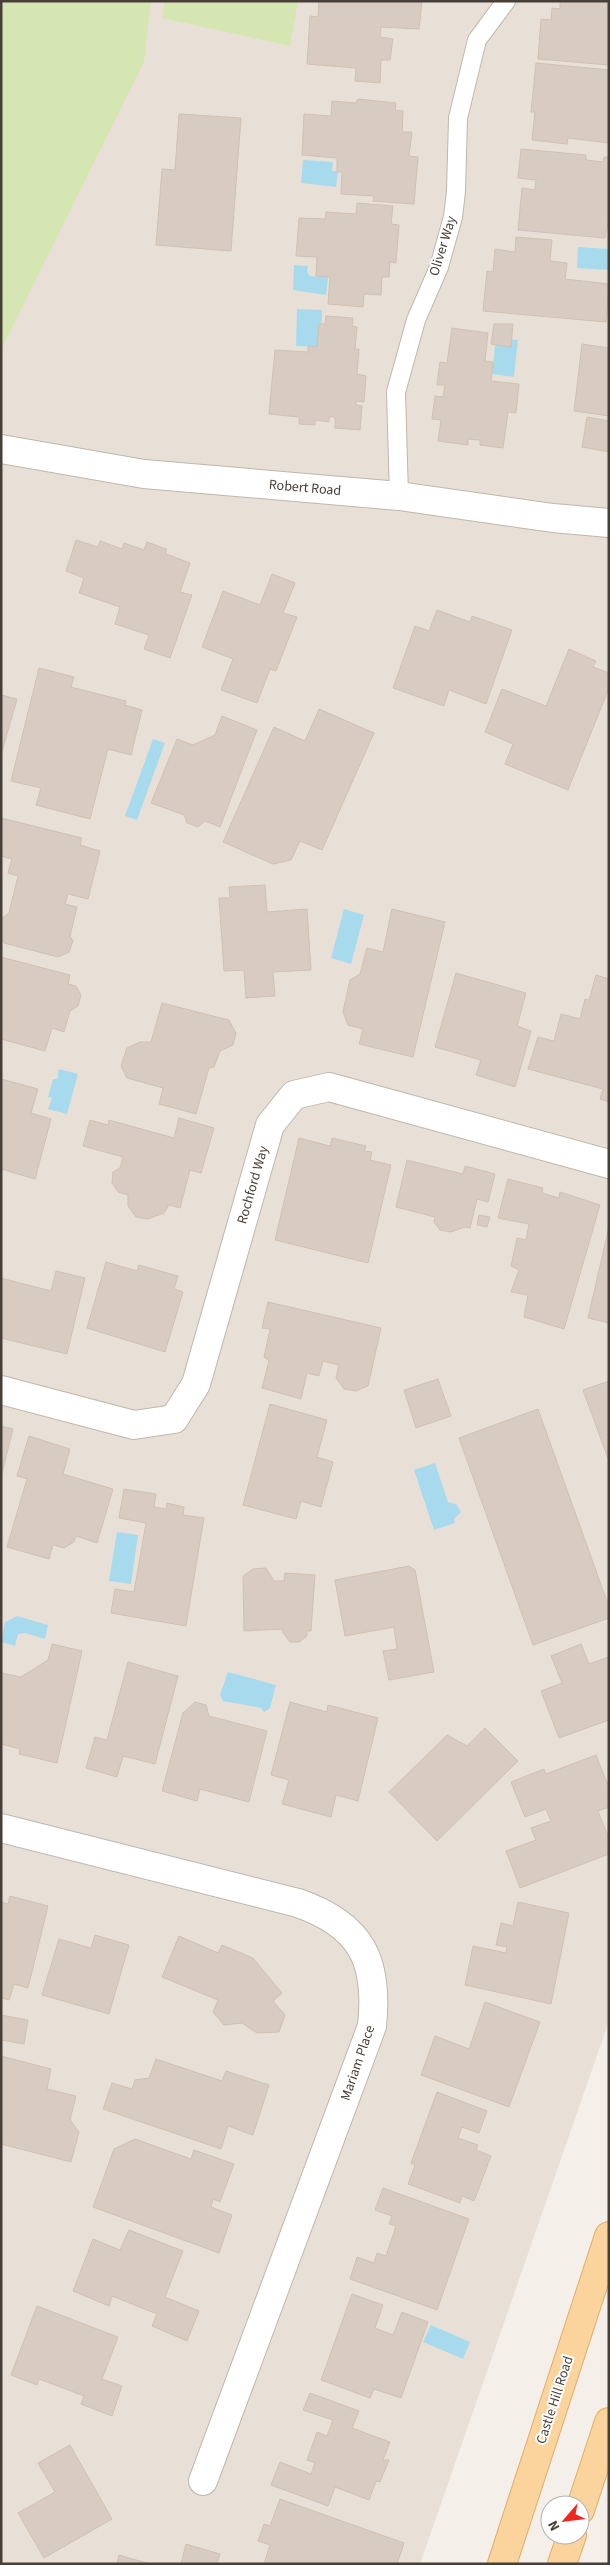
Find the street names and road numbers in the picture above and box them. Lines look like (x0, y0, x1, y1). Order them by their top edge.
street label: Oliver Way (424, 213, 462, 278)
street label: Robert Road (268, 475, 342, 501)
street label: Rochford Way (232, 1143, 274, 1226)
street label: Mariam Place (336, 2023, 380, 2103)
street label: Castle Hill Road (531, 2354, 579, 2446)

